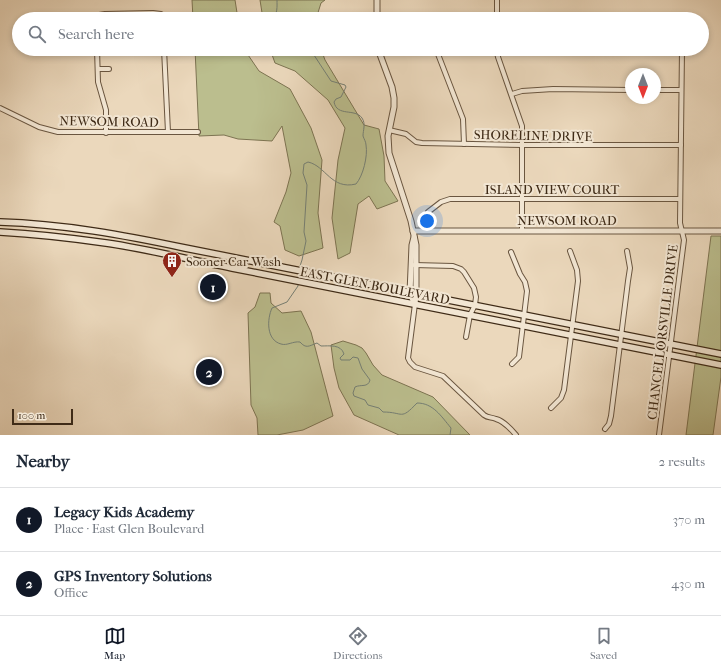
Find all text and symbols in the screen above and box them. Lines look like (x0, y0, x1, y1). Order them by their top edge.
search box (12, 12, 709, 56)
icon: search (26, 23, 48, 45)
text: Search here (58, 25, 134, 43)
north arrow (625, 68, 661, 104)
street label: NEWSOM ROAD (59, 113, 159, 130)
street label: SHORELINE DRIVE (474, 127, 592, 144)
street label: ISLAND VIEW COURT (485, 182, 620, 197)
your location (417, 211, 437, 231)
street label: NEWSOM ROAD (517, 213, 617, 228)
street label: CHANCELLORSVILLE DRIVE (644, 244, 681, 421)
building icon: Sooner Car Wash (161, 250, 183, 278)
place label: Sooner Car Wash (186, 254, 282, 269)
street label: EAST GLEN BOULEVARD (299, 264, 451, 307)
pin: 1 (200, 272, 226, 302)
pin: 2 (196, 357, 222, 387)
scale bar (12, 407, 73, 426)
text: 100 m (18, 409, 46, 422)
text: Nearby (16, 451, 70, 471)
text: 2 results (659, 454, 705, 469)
text: Legacy Kids Academy (54, 503, 194, 521)
text: 1 (27, 512, 31, 527)
text: 370 m (673, 512, 705, 527)
text: Place · East Glen Boulevard (54, 521, 204, 536)
text: GPS Inventory Solutions (54, 567, 212, 585)
text: 2 (26, 576, 32, 591)
text: 430 m (671, 576, 705, 591)
text: Office (54, 585, 88, 600)
tab: Map (104, 625, 126, 662)
tab: Directions (333, 625, 383, 662)
tab: Saved (590, 625, 617, 662)

